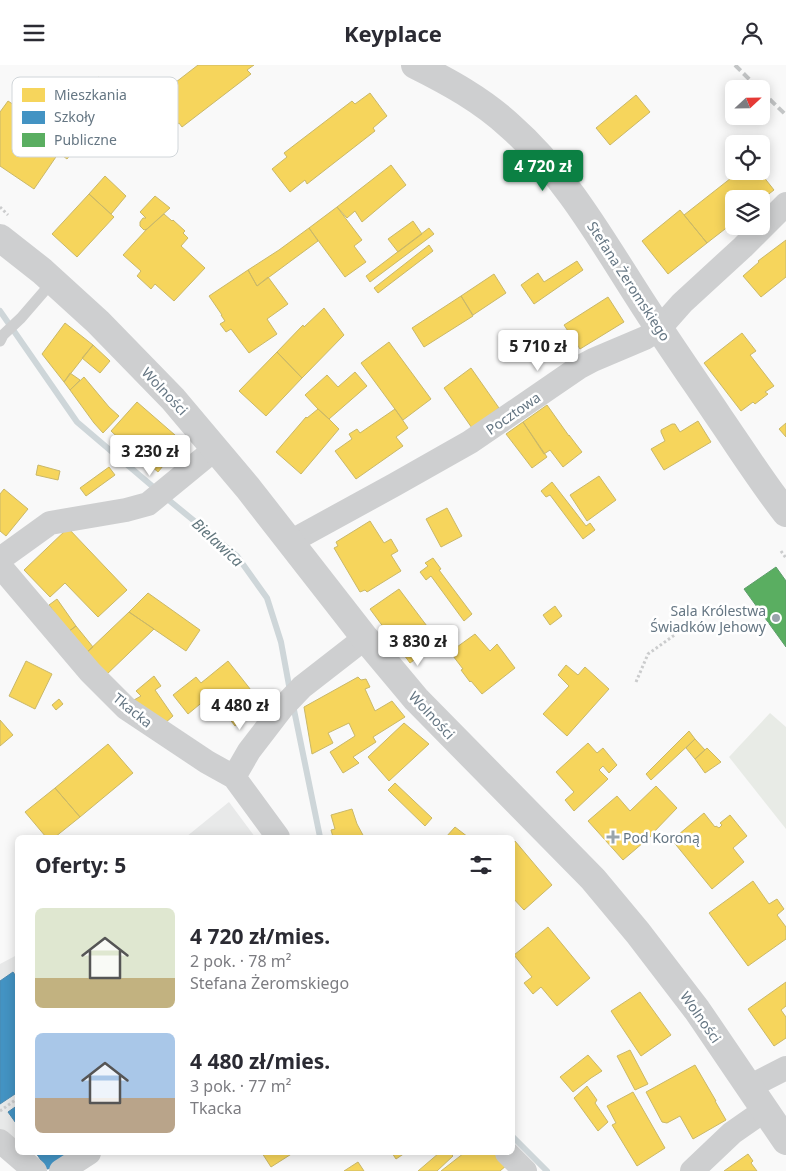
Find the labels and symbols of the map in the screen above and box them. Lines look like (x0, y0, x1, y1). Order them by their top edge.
legend (12, 77, 178, 157)
north arrow (725, 80, 770, 125)
text: Mieszkania (54, 85, 127, 104)
text: Szkoły (54, 107, 96, 126)
text: Publiczne (54, 130, 117, 149)
pin: 4 720 zł (491, 149, 595, 192)
street label: Stefana Żeromskiego (583, 217, 675, 345)
pin: 5 710 zł (486, 329, 590, 372)
street label: Wolności (138, 363, 192, 419)
street label: Pocztowa (482, 387, 544, 439)
pin: 3 230 zł (98, 435, 202, 477)
water label: Bielawica (188, 513, 248, 571)
place label: Sala Królestwa Świadków Jehowy (650, 601, 767, 636)
marker: Sala Królestwa Świadków Jehowy (770, 612, 782, 624)
pin: 3 830 zł (366, 625, 470, 667)
street label: Wolności (405, 687, 459, 743)
street label: Tkacka (109, 688, 157, 732)
pin: 4 480 zł (188, 689, 292, 731)
place label: Pod Koroną (623, 828, 700, 847)
marker: Pod Koroną (607, 831, 619, 843)
street label: Wolności (676, 987, 726, 1047)

